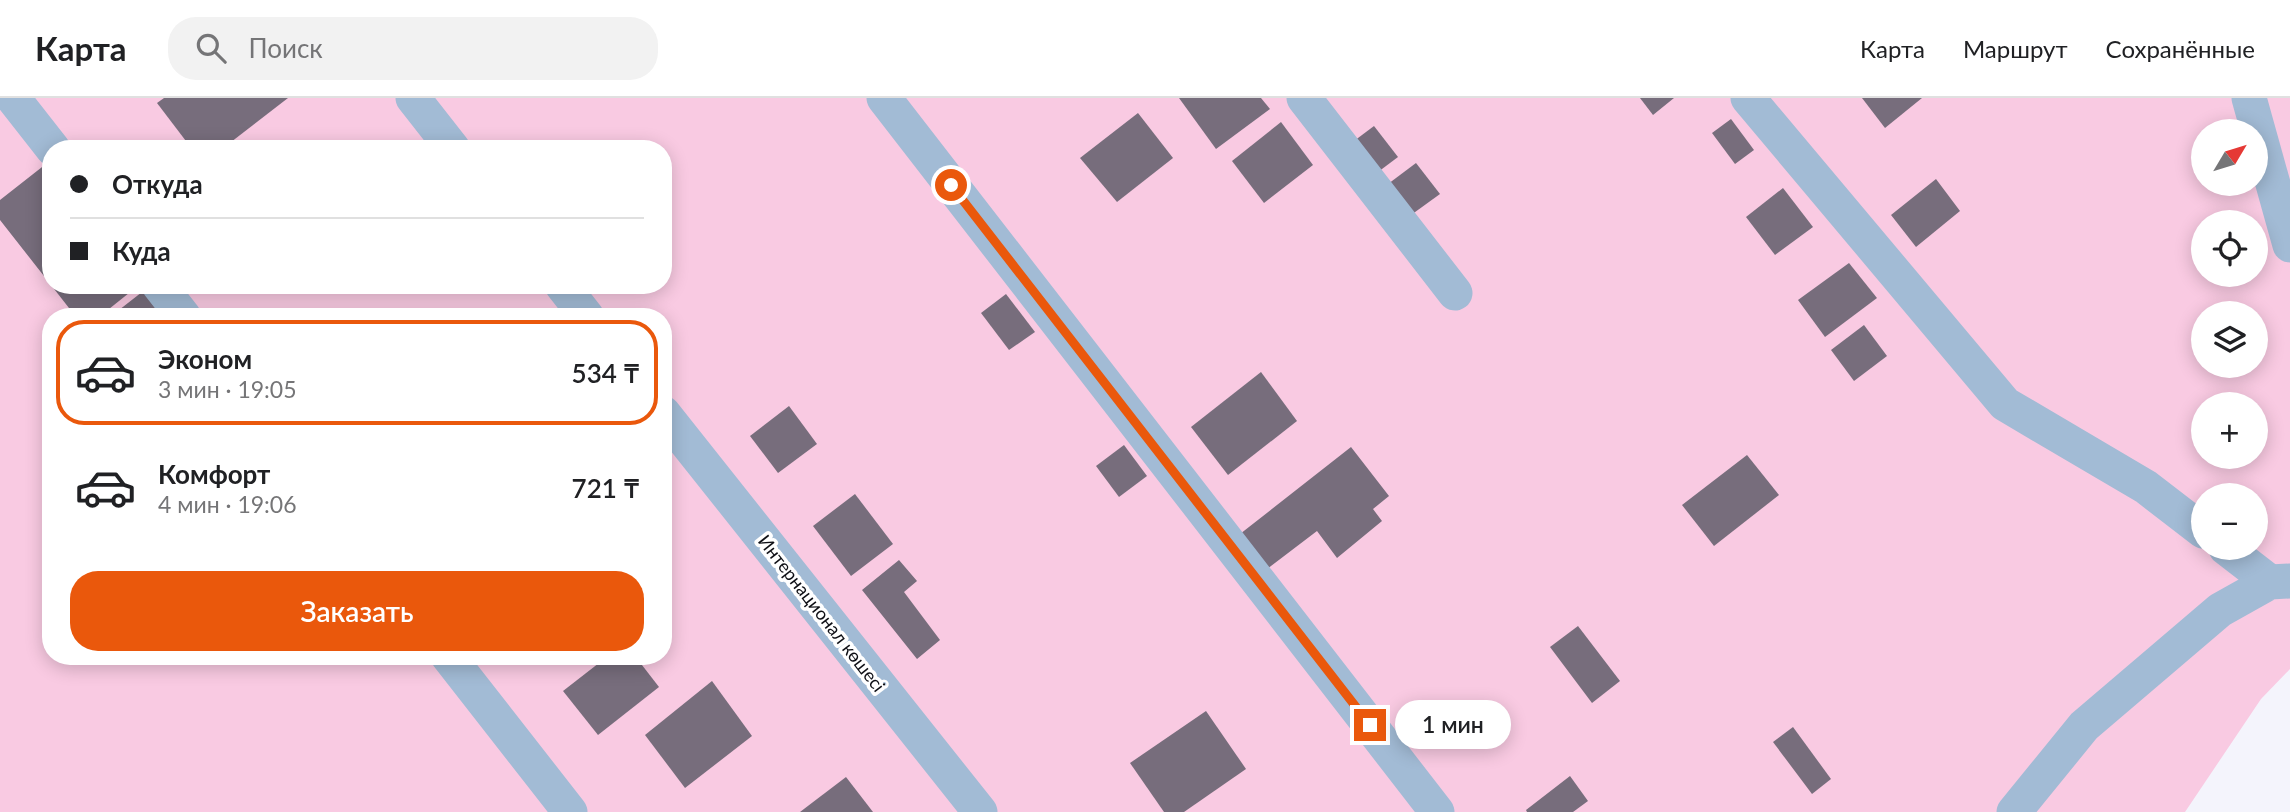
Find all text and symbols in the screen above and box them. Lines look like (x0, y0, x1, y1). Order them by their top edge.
search box (168, 17, 658, 80)
text: Карта (35, 28, 126, 68)
icon: search (192, 29, 230, 67)
text: Поиск (248, 32, 323, 64)
text: Карта (1860, 34, 1925, 63)
text: Маршрут (1963, 34, 2068, 63)
text: Сохранённые (2106, 34, 2255, 63)
north arrow (2191, 119, 2268, 196)
map controls (2191, 119, 2268, 560)
text: Откуда (112, 168, 203, 200)
route start (935, 169, 967, 201)
button: locate (2191, 210, 2268, 287)
text: Куда (112, 235, 171, 267)
button: layers (2191, 301, 2268, 378)
icon: car (74, 341, 137, 404)
text: Эконом (158, 343, 252, 375)
text: 534 ₸ (572, 357, 640, 389)
text: 3 мин · 19:05 (158, 375, 297, 403)
button: + (2191, 392, 2268, 469)
icon: car (74, 456, 137, 519)
text: Комфорт (158, 458, 270, 490)
text: 721 ₸ (572, 472, 640, 504)
button: − (2191, 483, 2268, 560)
text: 4 мин · 19:06 (158, 490, 297, 518)
street label: Интернационал көшесі (754, 530, 890, 696)
button: Заказать (70, 571, 644, 651)
callout: 1 мин (1394, 700, 1510, 750)
route end (1354, 709, 1386, 741)
text: 1 мин (1422, 710, 1484, 738)

